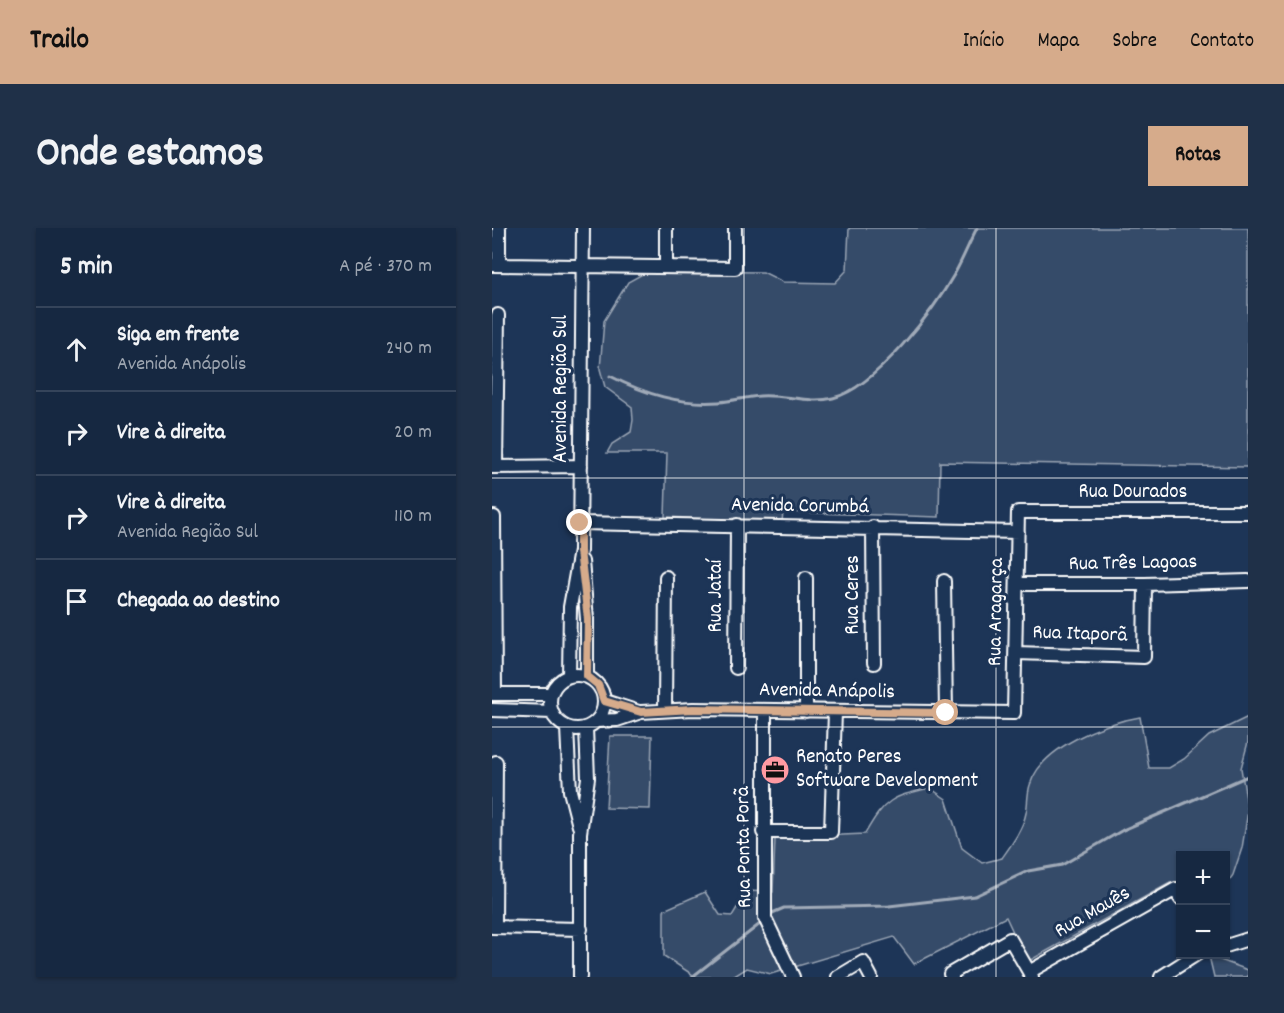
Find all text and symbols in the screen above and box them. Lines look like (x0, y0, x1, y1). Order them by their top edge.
text: Trailo (30, 22, 89, 62)
text: Início (963, 27, 1004, 57)
text: Mapa (1037, 27, 1079, 57)
text: Sobre (1112, 27, 1157, 57)
text: Contato (1190, 27, 1254, 57)
text: Onde estamos (36, 126, 264, 186)
button: Rotas (1148, 126, 1248, 186)
text: 5 min (60, 249, 113, 286)
text: A pé · 370 m (339, 253, 432, 281)
street label: Avenida Região Sul (547, 315, 577, 463)
text: Siga em frente (117, 320, 239, 351)
icon: ahead (60, 333, 93, 366)
text: 240 m (386, 335, 432, 363)
text: Avenida Anápolis (117, 351, 246, 379)
icon: right (60, 417, 93, 450)
text: Vire à direita (117, 418, 225, 449)
text: 20 m (394, 419, 432, 447)
street label: Rua Dourados (1079, 478, 1187, 508)
text: Vire à direita (117, 488, 225, 519)
street label: Avenida Corumbá (731, 491, 870, 523)
icon: right (60, 501, 93, 534)
text: 110 m (394, 503, 432, 531)
route end (566, 509, 592, 535)
text: Avenida Região Sul (117, 519, 258, 547)
street label: Rua Três Lagoas (1068, 548, 1198, 580)
street label: Rua Ceres (839, 555, 869, 635)
street label: Rua Jataí (702, 557, 732, 632)
street label: Rua Aragarça (981, 557, 1013, 666)
icon: arrive (60, 585, 93, 618)
text: Chegada ao destino (117, 586, 280, 617)
street label: Rua Itaporã (1032, 618, 1129, 652)
street label: Avenida Anápolis (759, 676, 895, 708)
route start (932, 699, 958, 725)
place label: Renato Peres Software Development (796, 743, 978, 797)
office icon: Renato Peres Software Development (759, 754, 791, 786)
street label: Rua Ponta Porã (729, 785, 761, 908)
map controls (1176, 851, 1230, 959)
button: + (1176, 851, 1230, 905)
street label: Rua Mauês (1050, 879, 1136, 947)
button: − (1176, 905, 1230, 959)

